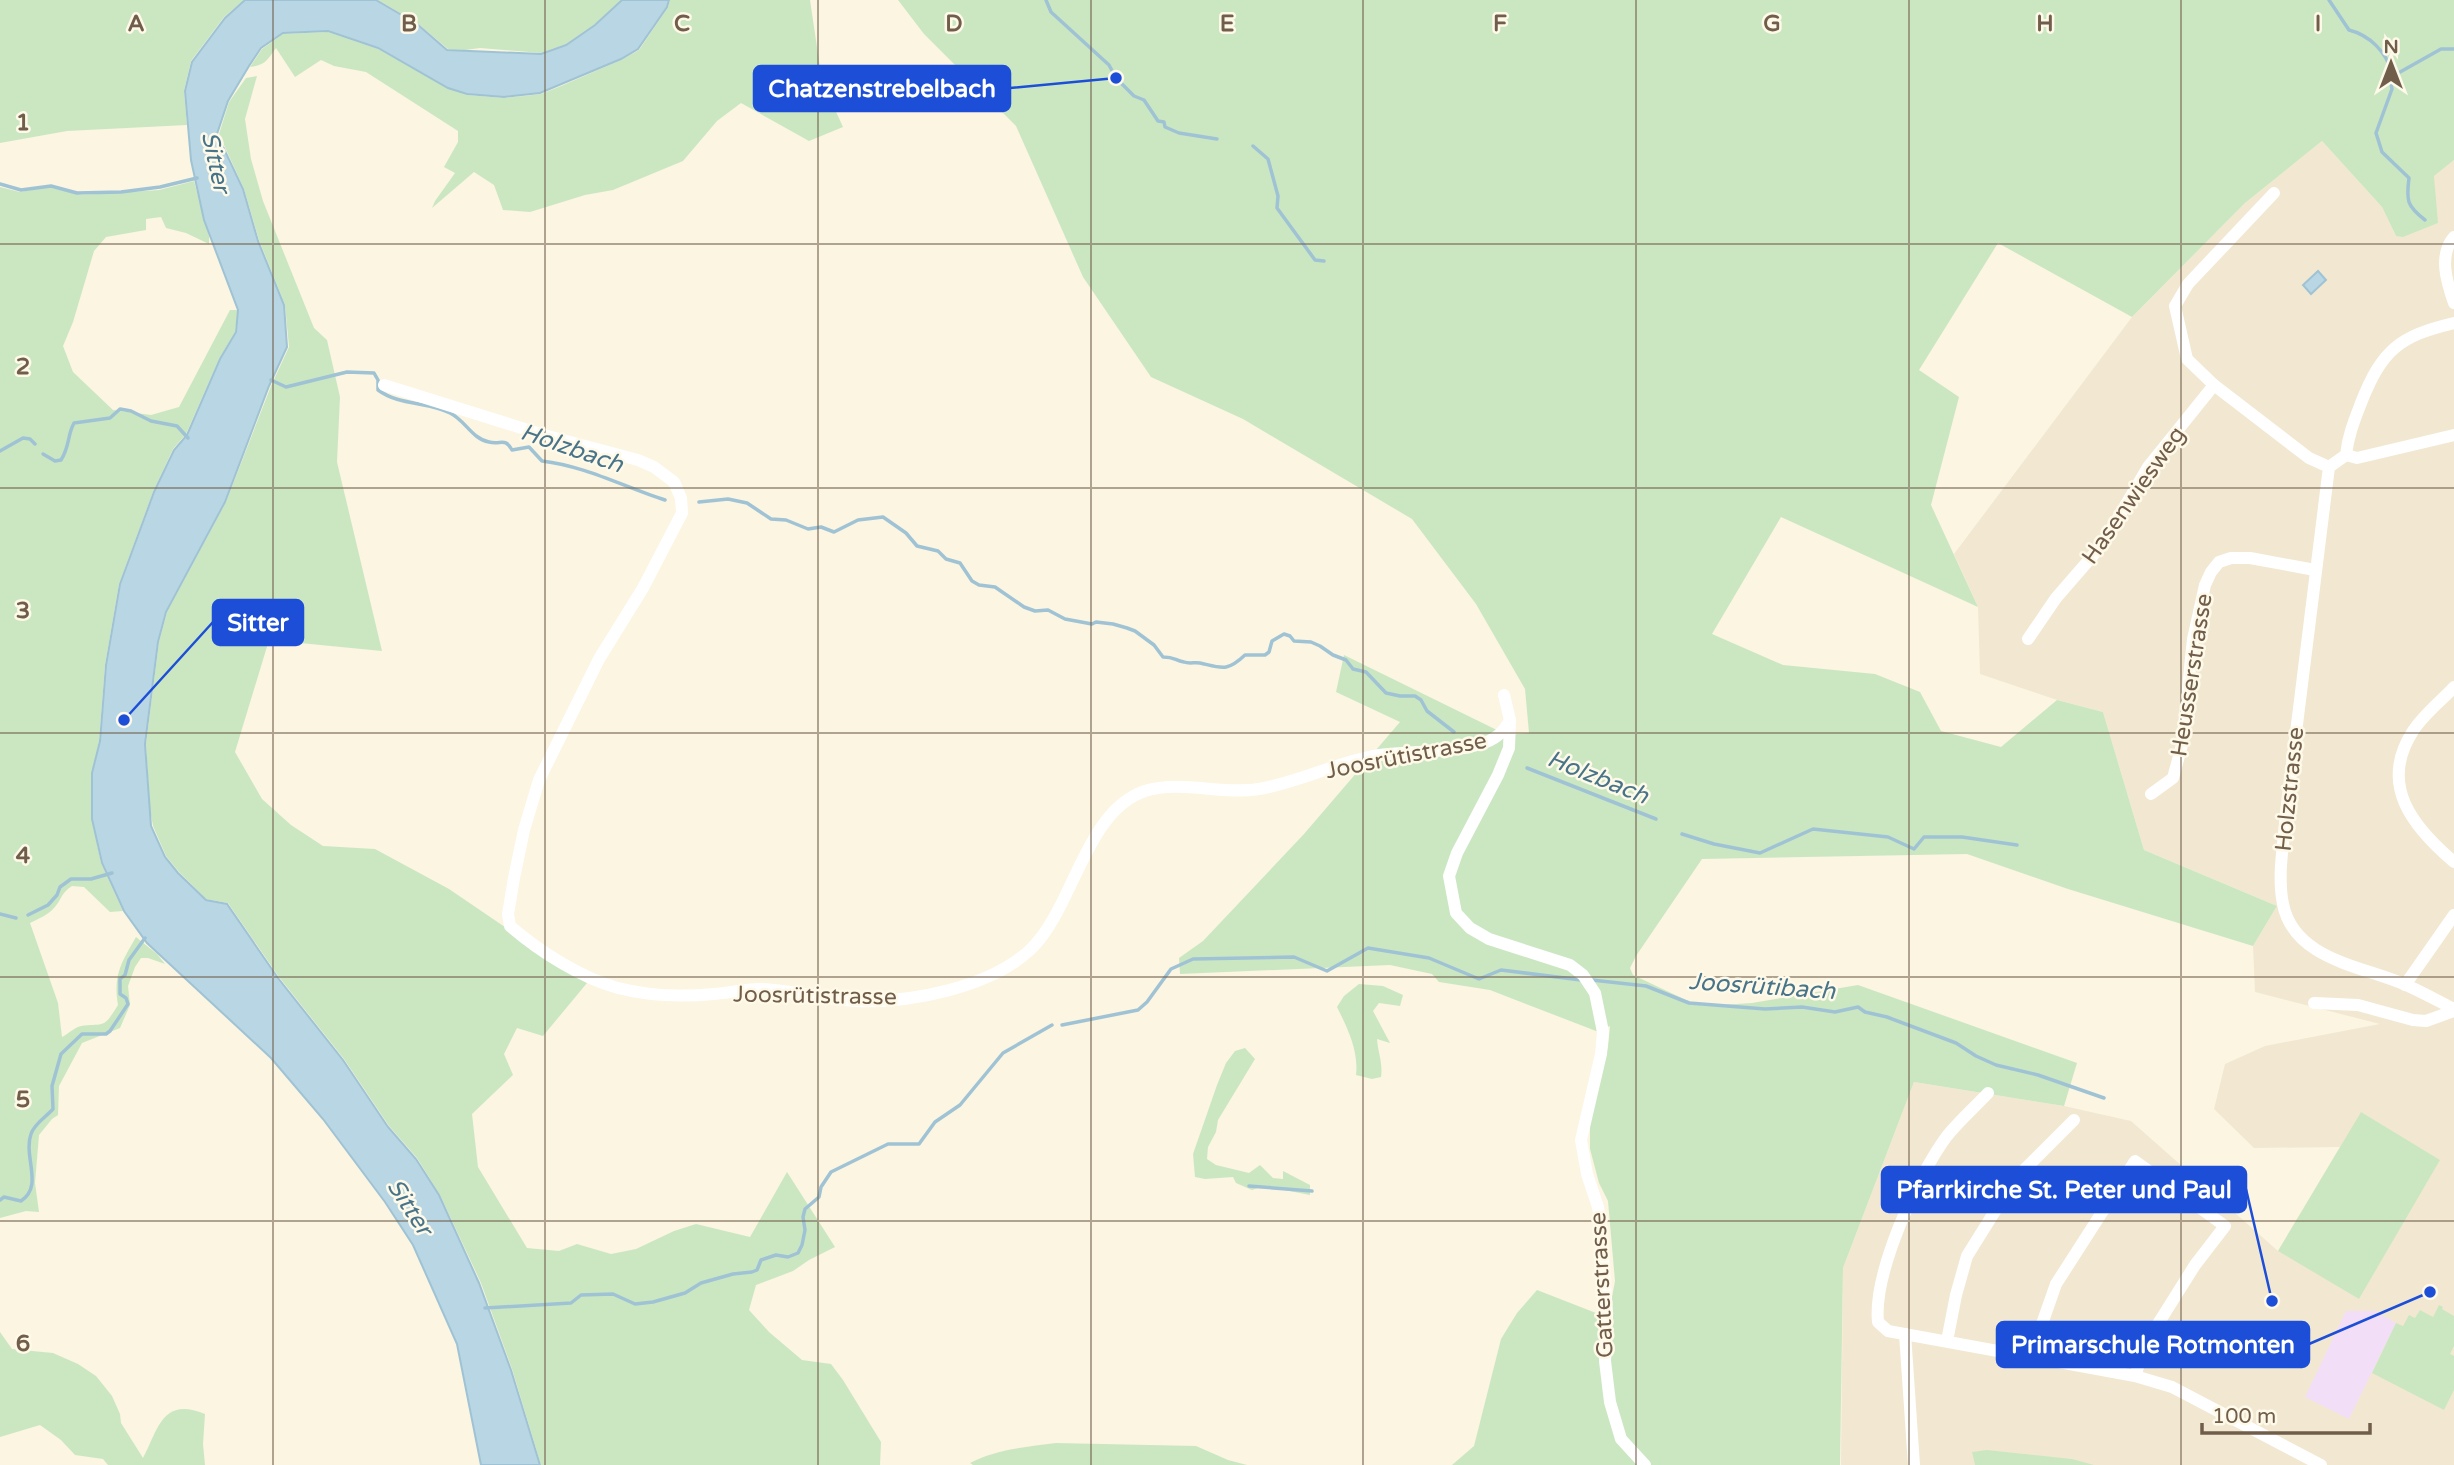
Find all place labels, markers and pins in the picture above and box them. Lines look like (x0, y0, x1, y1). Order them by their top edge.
callout: Chatzenstrebelbach (754, 66, 1010, 111)
callout: Sitter (213, 600, 303, 645)
callout: Pfarrkirche St. Peter und Paul (1882, 1167, 2246, 1212)
callout: Primarschule Rotmonten (1997, 1322, 2309, 1367)

